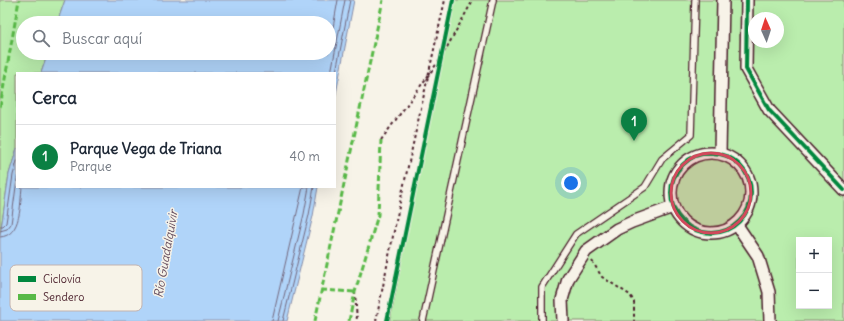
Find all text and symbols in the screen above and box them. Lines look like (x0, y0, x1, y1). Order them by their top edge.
north arrow (748, 12, 784, 48)
search box (16, 16, 336, 60)
icon: search (30, 27, 52, 49)
text: Buscar aquí (62, 29, 142, 48)
text: Cerca (32, 87, 77, 109)
pin: 1 (621, 108, 647, 141)
text: Parque Vega de Triana (70, 139, 222, 158)
text: 1 (42, 148, 48, 165)
text: 40 m (289, 148, 320, 165)
text: Parque (70, 158, 112, 175)
your location (561, 173, 581, 193)
water label: Río Guadalquivir (150, 207, 181, 299)
map controls (796, 237, 832, 309)
button: + (796, 237, 832, 273)
legend (10, 265, 142, 311)
text: Ciclovía (43, 272, 81, 286)
button: − (796, 273, 832, 309)
text: Sendero (43, 290, 84, 304)

